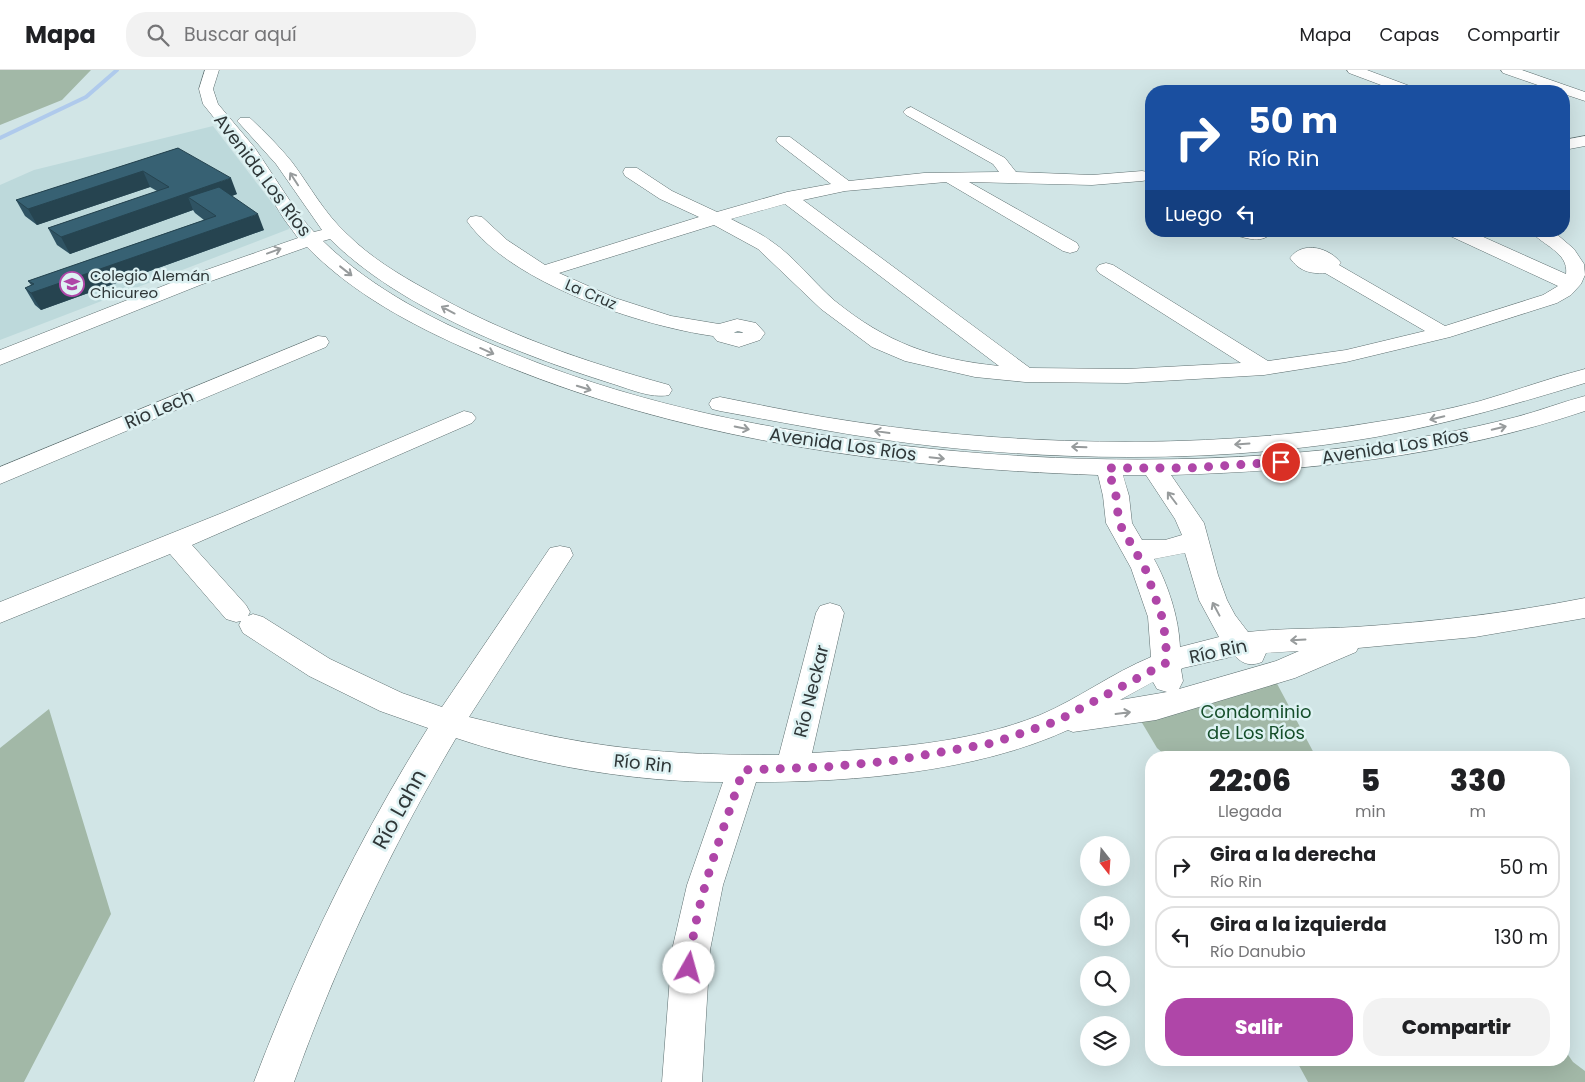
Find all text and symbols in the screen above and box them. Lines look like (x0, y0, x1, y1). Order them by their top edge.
search box (126, 12, 476, 57)
text: Mapa (25, 18, 96, 51)
icon: search (144, 21, 172, 49)
text: Buscar aquí (184, 21, 297, 48)
text: Mapa (1299, 22, 1352, 47)
text: Capas (1380, 22, 1439, 47)
text: Compartir (1467, 22, 1560, 47)
text: 50 m (1248, 96, 1338, 145)
icon: right (1165, 105, 1230, 170)
street label: Avenida Los Ríos (208, 108, 318, 242)
text: Río Rin (1248, 143, 1320, 174)
one-way arrow (289, 172, 300, 186)
icon: left (1232, 200, 1260, 228)
text: Luego (1165, 201, 1222, 228)
one-way arrow (266, 246, 281, 255)
place label: Colegio Alemán Chicureo (90, 265, 210, 303)
one-way arrow (339, 265, 352, 276)
school or university icon: Colegio Alemán Chicureo (59, 271, 85, 297)
street label: La Cruz (562, 274, 620, 314)
one-way arrow (441, 305, 456, 315)
one-way arrow (479, 347, 494, 356)
street label: Rio Lech (120, 383, 198, 435)
one-way arrow (576, 384, 592, 394)
one-way arrow (1430, 414, 1446, 423)
street label: Avenida Los Ríos (768, 421, 918, 467)
street label: Avenida Los Ríos (1320, 422, 1470, 470)
one-way arrow (1490, 423, 1506, 432)
one-way arrow (733, 424, 749, 433)
one-way arrow (875, 427, 891, 437)
one-way arrow (1234, 440, 1250, 449)
pin (1260, 441, 1302, 483)
one-way arrow (1072, 442, 1088, 452)
icon: arrive (1267, 448, 1295, 476)
one-way arrow (929, 453, 945, 463)
one-way arrow (1167, 492, 1178, 505)
one-way arrow (1211, 602, 1220, 617)
street label: Río Rin (1187, 633, 1249, 669)
one-way arrow (1290, 636, 1306, 645)
street label: Río Neckar (787, 642, 835, 740)
park label: Condominio de Los Ríos (1200, 699, 1312, 745)
one-way arrow (1114, 708, 1130, 718)
street label: Río Rin (613, 748, 673, 778)
text: 22:06 (1209, 759, 1291, 802)
text: 5 (1361, 759, 1380, 802)
text: 330 (1450, 759, 1506, 802)
street label: Río Lahn (365, 764, 433, 854)
text: Llegada (1218, 800, 1282, 823)
text: min (1355, 800, 1386, 823)
text: m (1470, 800, 1486, 823)
north arrow (1080, 836, 1130, 886)
map controls (1080, 836, 1130, 1066)
text: Gira a la derecha (1210, 841, 1376, 868)
icon: right (1167, 853, 1195, 881)
text: 50 m (1499, 854, 1548, 881)
text: Río Rin (1210, 870, 1262, 893)
button: sound (1080, 896, 1130, 946)
text: Gira a la izquierda (1210, 911, 1387, 938)
icon: left (1167, 923, 1195, 951)
text: 130 m (1494, 924, 1548, 951)
text: Río Danubio (1210, 940, 1306, 963)
position arrow (662, 941, 714, 993)
button: search (1080, 956, 1130, 1006)
button: Salir (1165, 998, 1353, 1056)
button: Compartir (1363, 998, 1550, 1056)
button: layers (1080, 1016, 1130, 1066)

